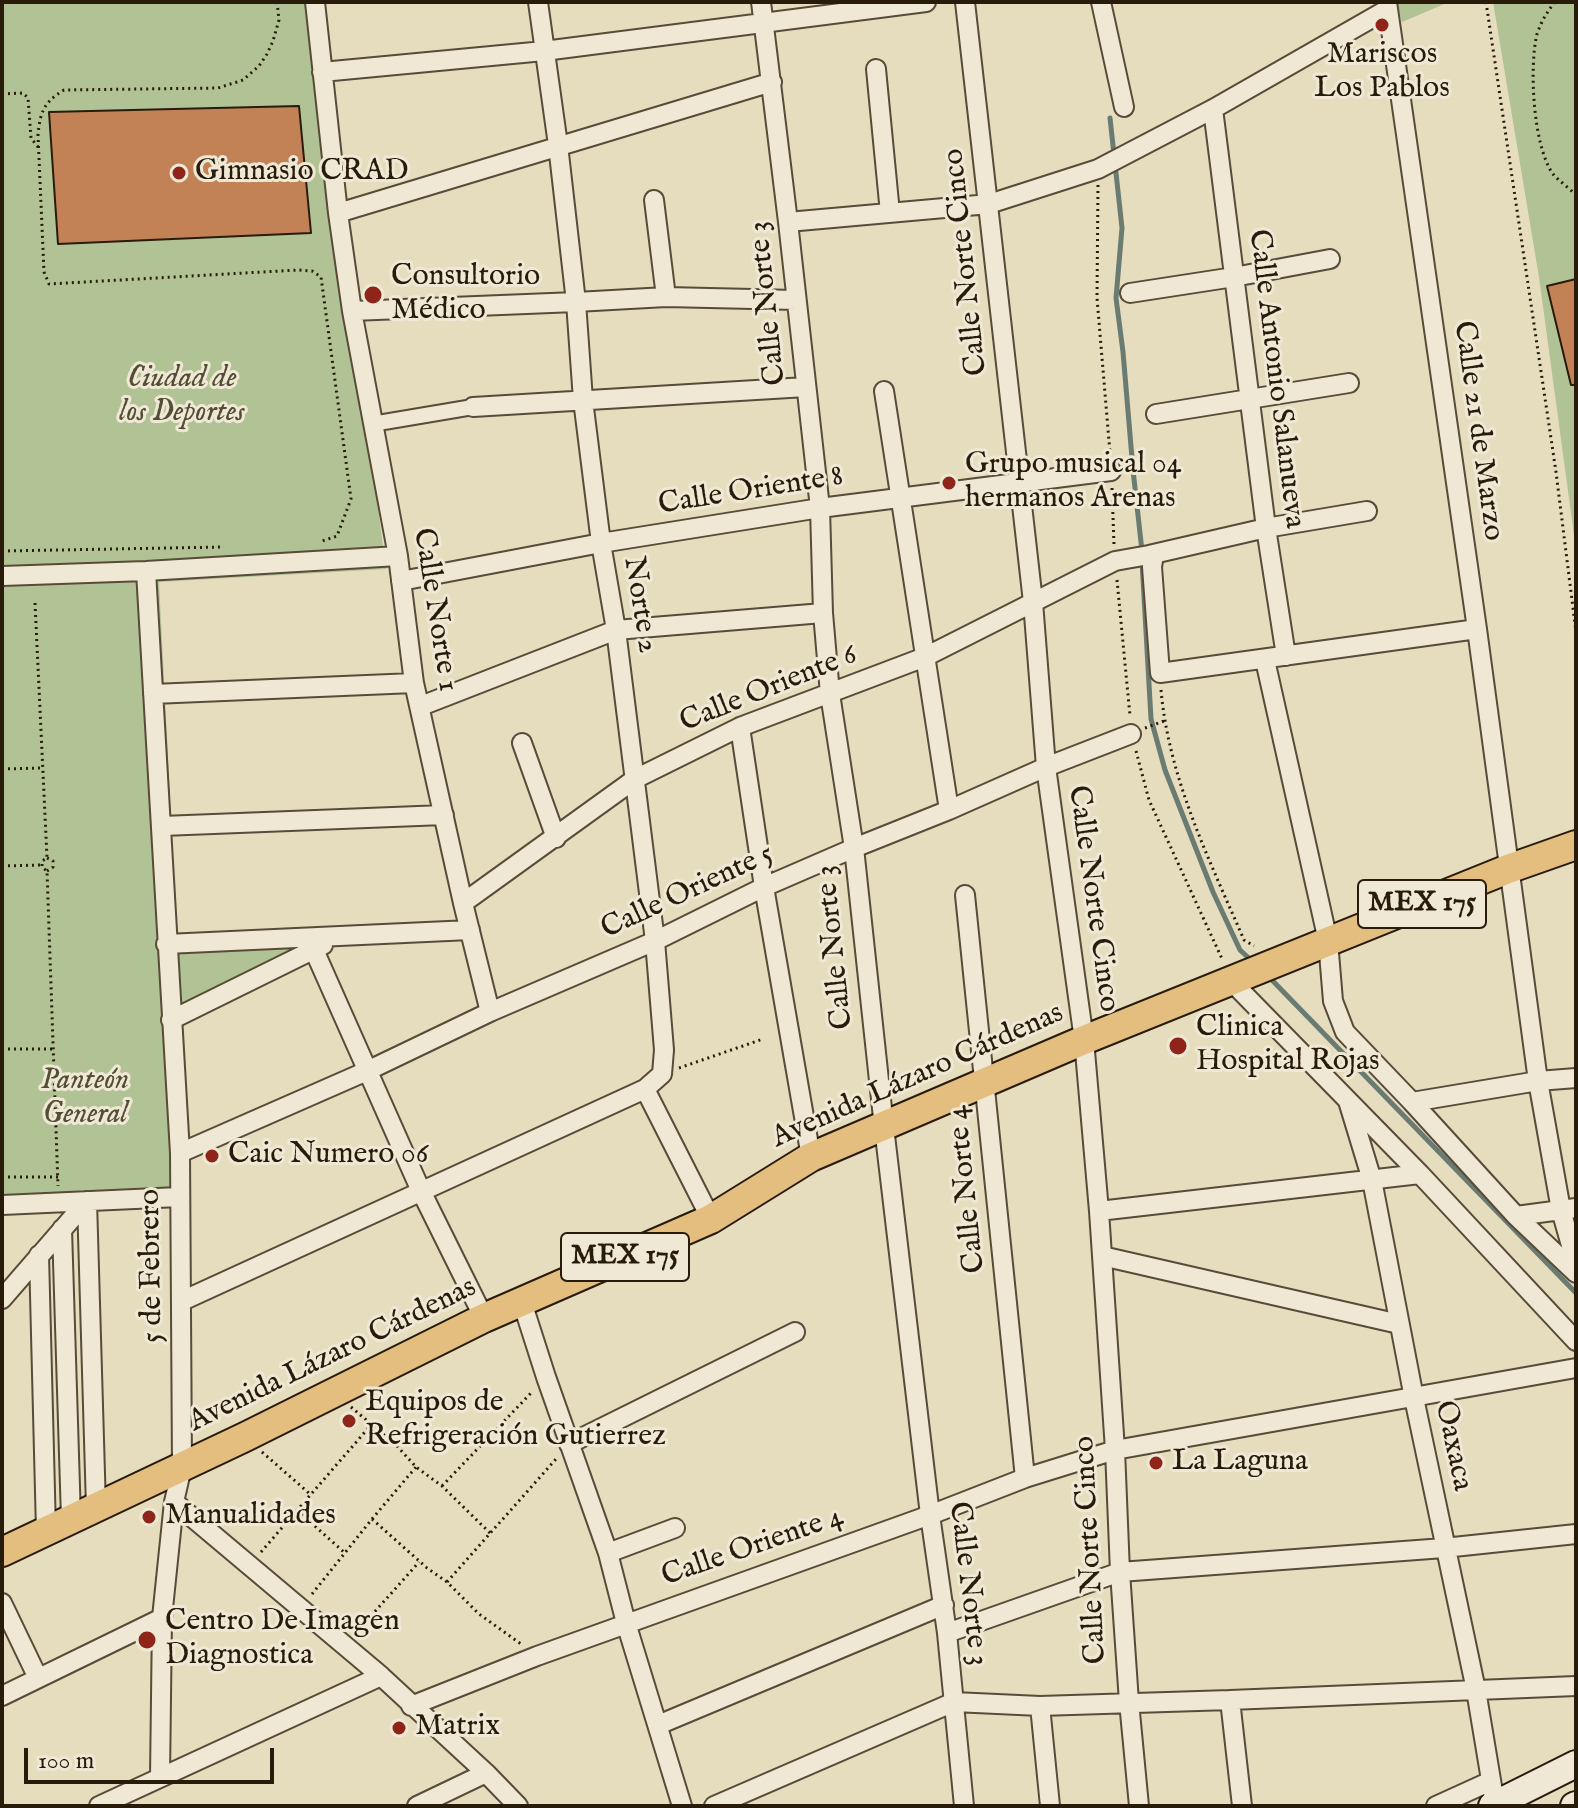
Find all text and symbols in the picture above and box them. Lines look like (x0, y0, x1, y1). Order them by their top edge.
marker: Mariscos Los Pablos (1373, 16, 1391, 34)
place label: Mariscos Los Pablos (1314, 38, 1450, 108)
street label: Calle Norte Cinco (937, 147, 997, 377)
place label: Gimnasio CRAD (195, 155, 409, 191)
marker: Gimnasio CRAD (170, 164, 188, 182)
street label: Calle Norte 3 (742, 219, 796, 387)
street label: Calle Antonio Salanueva (1239, 228, 1311, 530)
place label: Consultorio Médico (391, 260, 540, 330)
marker: Consultorio Médico (362, 284, 384, 306)
street label: Calle 21 de Marzo (1444, 319, 1510, 543)
park label: Ciudad de los Deportes (119, 362, 245, 432)
place label: Grupo musical 04 hermanos Arenas (965, 448, 1181, 518)
street label: Calle Oriente 8 (656, 460, 846, 524)
marker: Grupo musical 04 hermanos Arenas (940, 474, 958, 492)
street label: Calle Norte 1 (403, 526, 465, 694)
street label: Norte 2 (614, 554, 664, 656)
street label: Calle Oriente 6 (675, 638, 863, 742)
street label: Calle Norte Cinco (1058, 783, 1126, 1015)
street label: Calle Oriente 5 (596, 837, 780, 949)
street label: Calle Norte 3 (809, 863, 863, 1031)
road number: MEX 175 (1358, 880, 1486, 928)
street label: Avenida Lázaro Cárdenas (767, 996, 1069, 1158)
place label: Clinica Hospital Rojas (1196, 1011, 1379, 1082)
marker: Clinica Hospital Rojas (1167, 1035, 1189, 1057)
park label: Panteón General (41, 1064, 129, 1134)
street label: Calle Norte 4 (941, 1103, 995, 1275)
place label: Caic Numero 06 (228, 1138, 428, 1174)
marker: Caic Numero 06 (203, 1147, 221, 1165)
street label: 5 de Febrero (134, 1189, 172, 1343)
road number: MEX 175 (561, 1233, 689, 1281)
street label: Avenida Lázaro Cárdenas (183, 1271, 483, 1441)
place label: Equipos de Refrigeración Gutierrez (365, 1386, 666, 1456)
street label: Oaxaca (1425, 1398, 1479, 1494)
marker: Equipos de Refrigeración Gutierrez (340, 1412, 358, 1430)
street label: Calle Norte Cinco (1068, 1435, 1116, 1665)
place label: La Laguna (1172, 1445, 1308, 1481)
marker: La Laguna (1147, 1454, 1165, 1472)
place label: Manualidades (165, 1499, 336, 1535)
street label: Calle Oriente 4 (657, 1500, 849, 1596)
street label: Calle Norte 3 (939, 1500, 995, 1668)
marker: Manualidades (140, 1508, 158, 1526)
place label: Centro De Imagen Diagnostica (165, 1605, 400, 1676)
marker: Centro De Imagen Diagnostica (136, 1629, 158, 1651)
place label: Matrix (415, 1710, 500, 1746)
marker: Matrix (390, 1719, 408, 1737)
scale bar (28, 1732, 278, 1782)
text: 100 m (38, 1746, 94, 1777)

